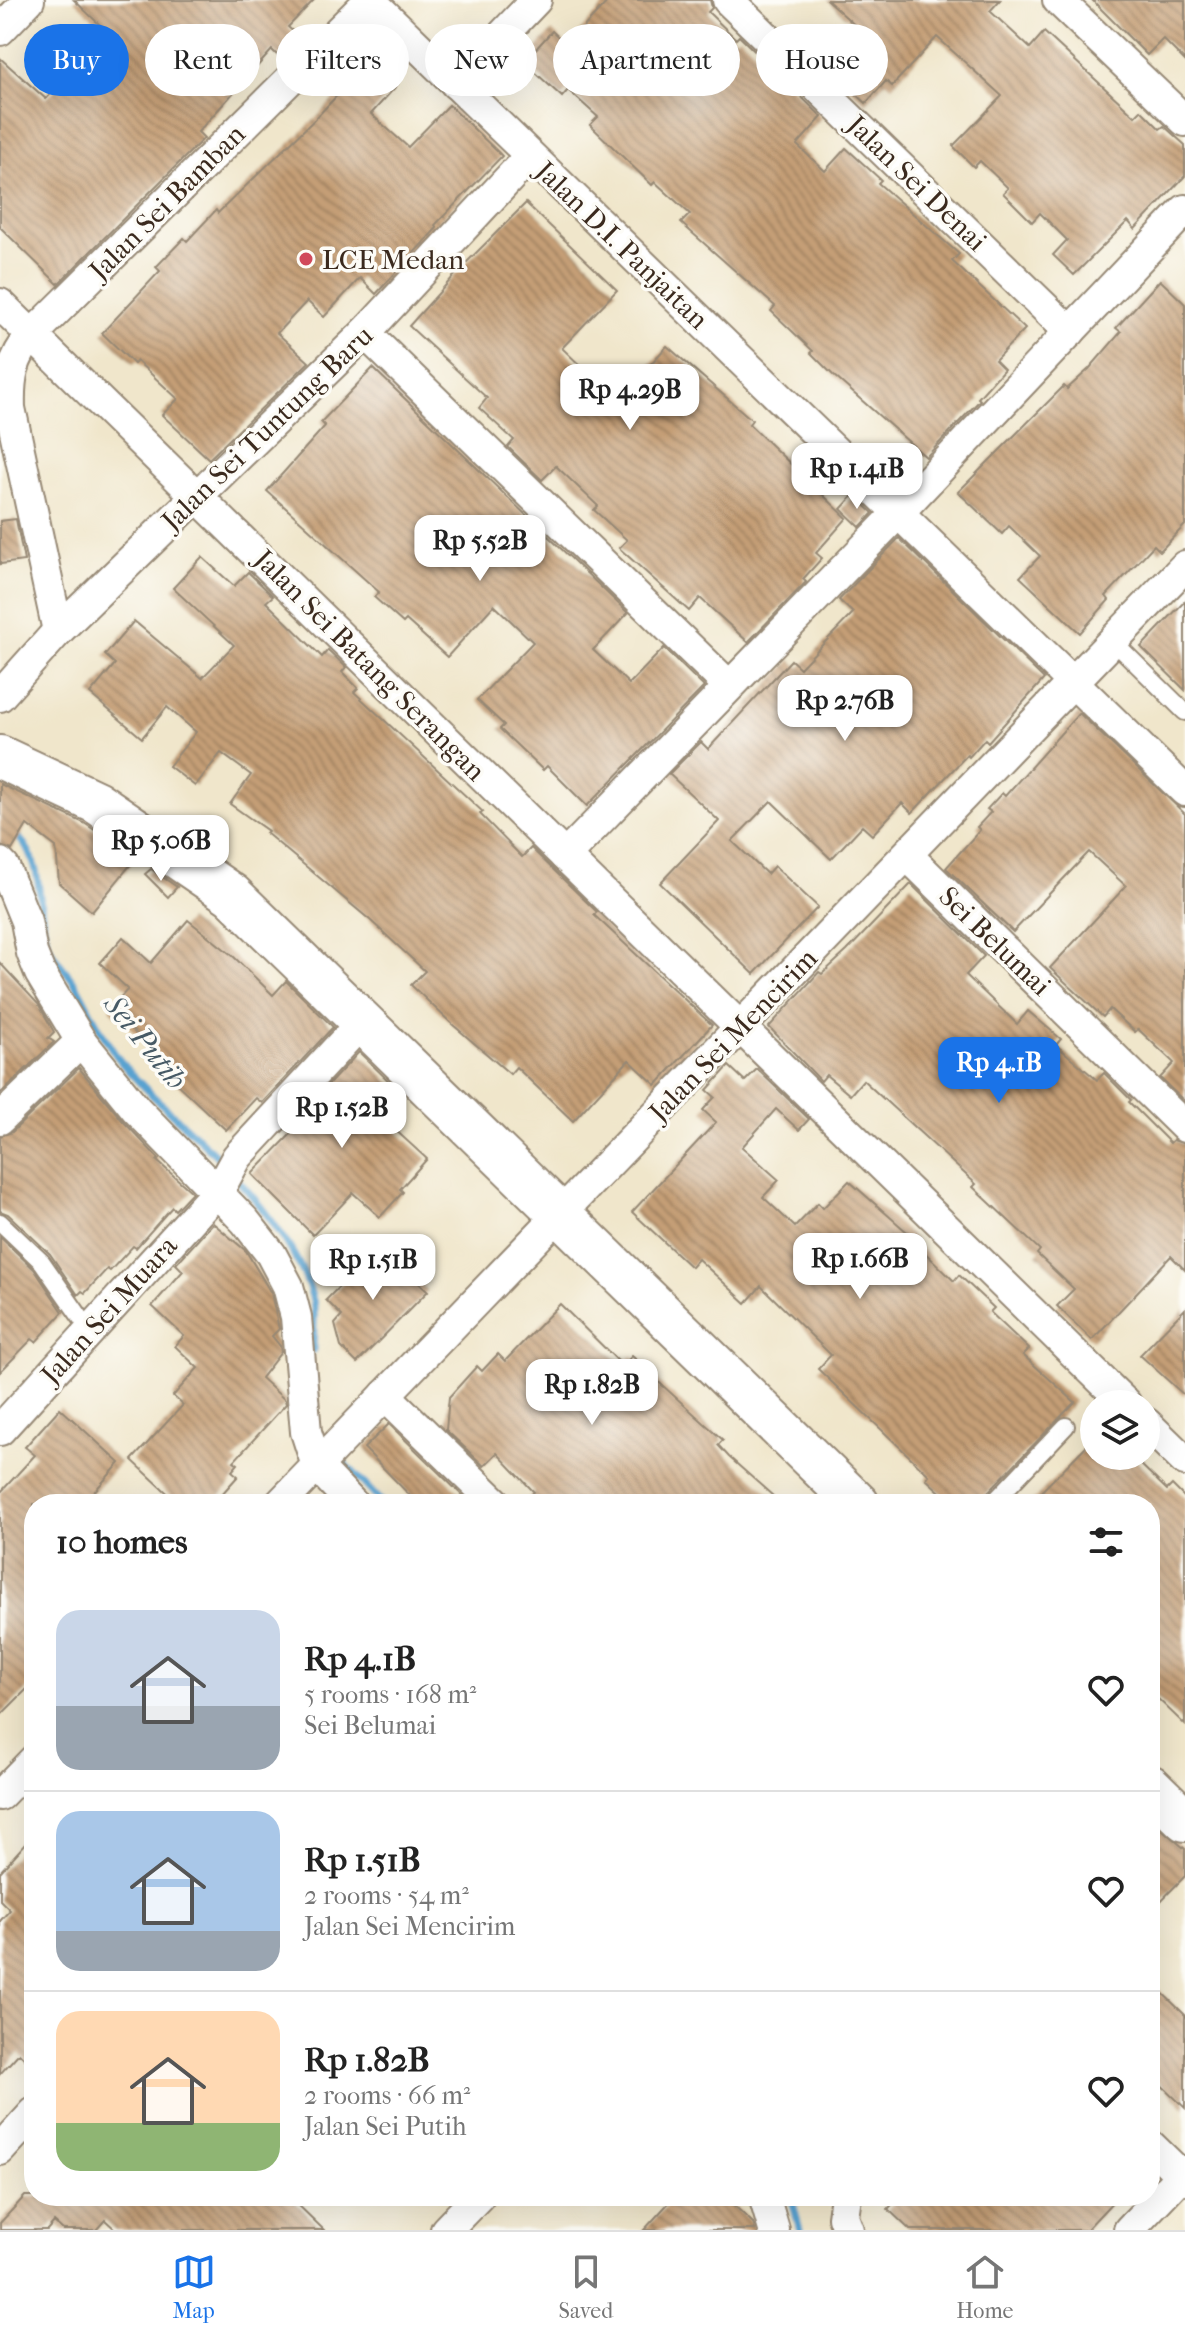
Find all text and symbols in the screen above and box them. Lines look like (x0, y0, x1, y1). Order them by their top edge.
chip: Buy (24, 24, 129, 96)
chip: Rent (145, 24, 260, 96)
chip: Filters (276, 24, 409, 96)
chip: New (425, 24, 537, 96)
chip: Apartment (553, 24, 740, 96)
chip: House (756, 24, 888, 96)
street label: Jalan Sei Denai (839, 107, 994, 258)
street label: Jalan Sei Bamban (81, 117, 252, 288)
street label: Jalan D.I. Panjaitan (527, 153, 715, 336)
place label: LCE Medan (322, 243, 464, 276)
marker: LCE Medan (297, 250, 315, 268)
street label: Jalan Sei Tuntung Baru (153, 319, 379, 539)
pin: Rp 4.29B (547, 364, 713, 432)
text: Rp 4.29B (578, 374, 682, 405)
pin: Rp 1.41B (774, 443, 940, 511)
text: Rp 1.41B (810, 453, 905, 484)
pin: Rp 5.52B (397, 515, 563, 583)
text: Rp 5.52B (432, 525, 528, 556)
street label: Jalan Sei Batang Serangan (246, 541, 492, 787)
pin: Rp 2.76B (762, 675, 928, 743)
text: Rp 2.76B (796, 685, 894, 716)
pin: Rp 5.06B (78, 815, 244, 883)
text: Rp 5.06B (111, 825, 211, 856)
street label: Sei Belumai (932, 880, 1058, 1002)
street label: Jalan Sei Mencirim (641, 941, 824, 1130)
water label: Sei Putih (96, 987, 194, 1096)
pin: Rp 4.1B (925, 1037, 1073, 1105)
text: Rp 4.1B (956, 1047, 1042, 1078)
pin: Rp 1.52B (259, 1082, 425, 1150)
text: Rp 1.52B (295, 1092, 389, 1123)
street label: Jalan Sei Muara (33, 1229, 185, 1392)
pin: Rp 1.66B (777, 1233, 943, 1301)
pin: Rp 1.51B (290, 1234, 456, 1302)
text: Rp 1.66B (811, 1243, 909, 1274)
text: Rp 1.51B (328, 1244, 418, 1275)
pin: Rp 1.82B (509, 1359, 675, 1427)
text: Rp 1.82B (544, 1369, 640, 1400)
map controls (1080, 1390, 1160, 1470)
button: layers (1080, 1390, 1160, 1470)
icon: filters (1084, 1520, 1128, 1564)
text: 10 homes (56, 1522, 187, 1562)
text: Rp 4.1B (304, 1639, 416, 1679)
icon: home (120, 1642, 216, 1738)
icon: heart (1084, 1668, 1128, 1712)
text: 5 rooms · 168 m² (304, 1679, 476, 1710)
text: Sei Belumai (304, 1710, 436, 1741)
text: Rp 1.51B (304, 1840, 421, 1880)
icon: home (120, 1843, 216, 1939)
icon: heart (1084, 1869, 1128, 1913)
text: 2 rooms · 54 m² (304, 1880, 469, 1911)
text: Jalan Sei Mencirim (304, 1911, 516, 1942)
text: Rp 1.82B (304, 2040, 430, 2080)
icon: home (120, 2043, 216, 2139)
icon: heart (1084, 2069, 1128, 2113)
text: 2 rooms · 66 m² (304, 2080, 470, 2111)
text: Jalan Sei Putih (304, 2111, 467, 2142)
tab: Map (172, 2250, 216, 2324)
tab: Saved (559, 2250, 613, 2324)
tab: Home (956, 2250, 1013, 2324)

